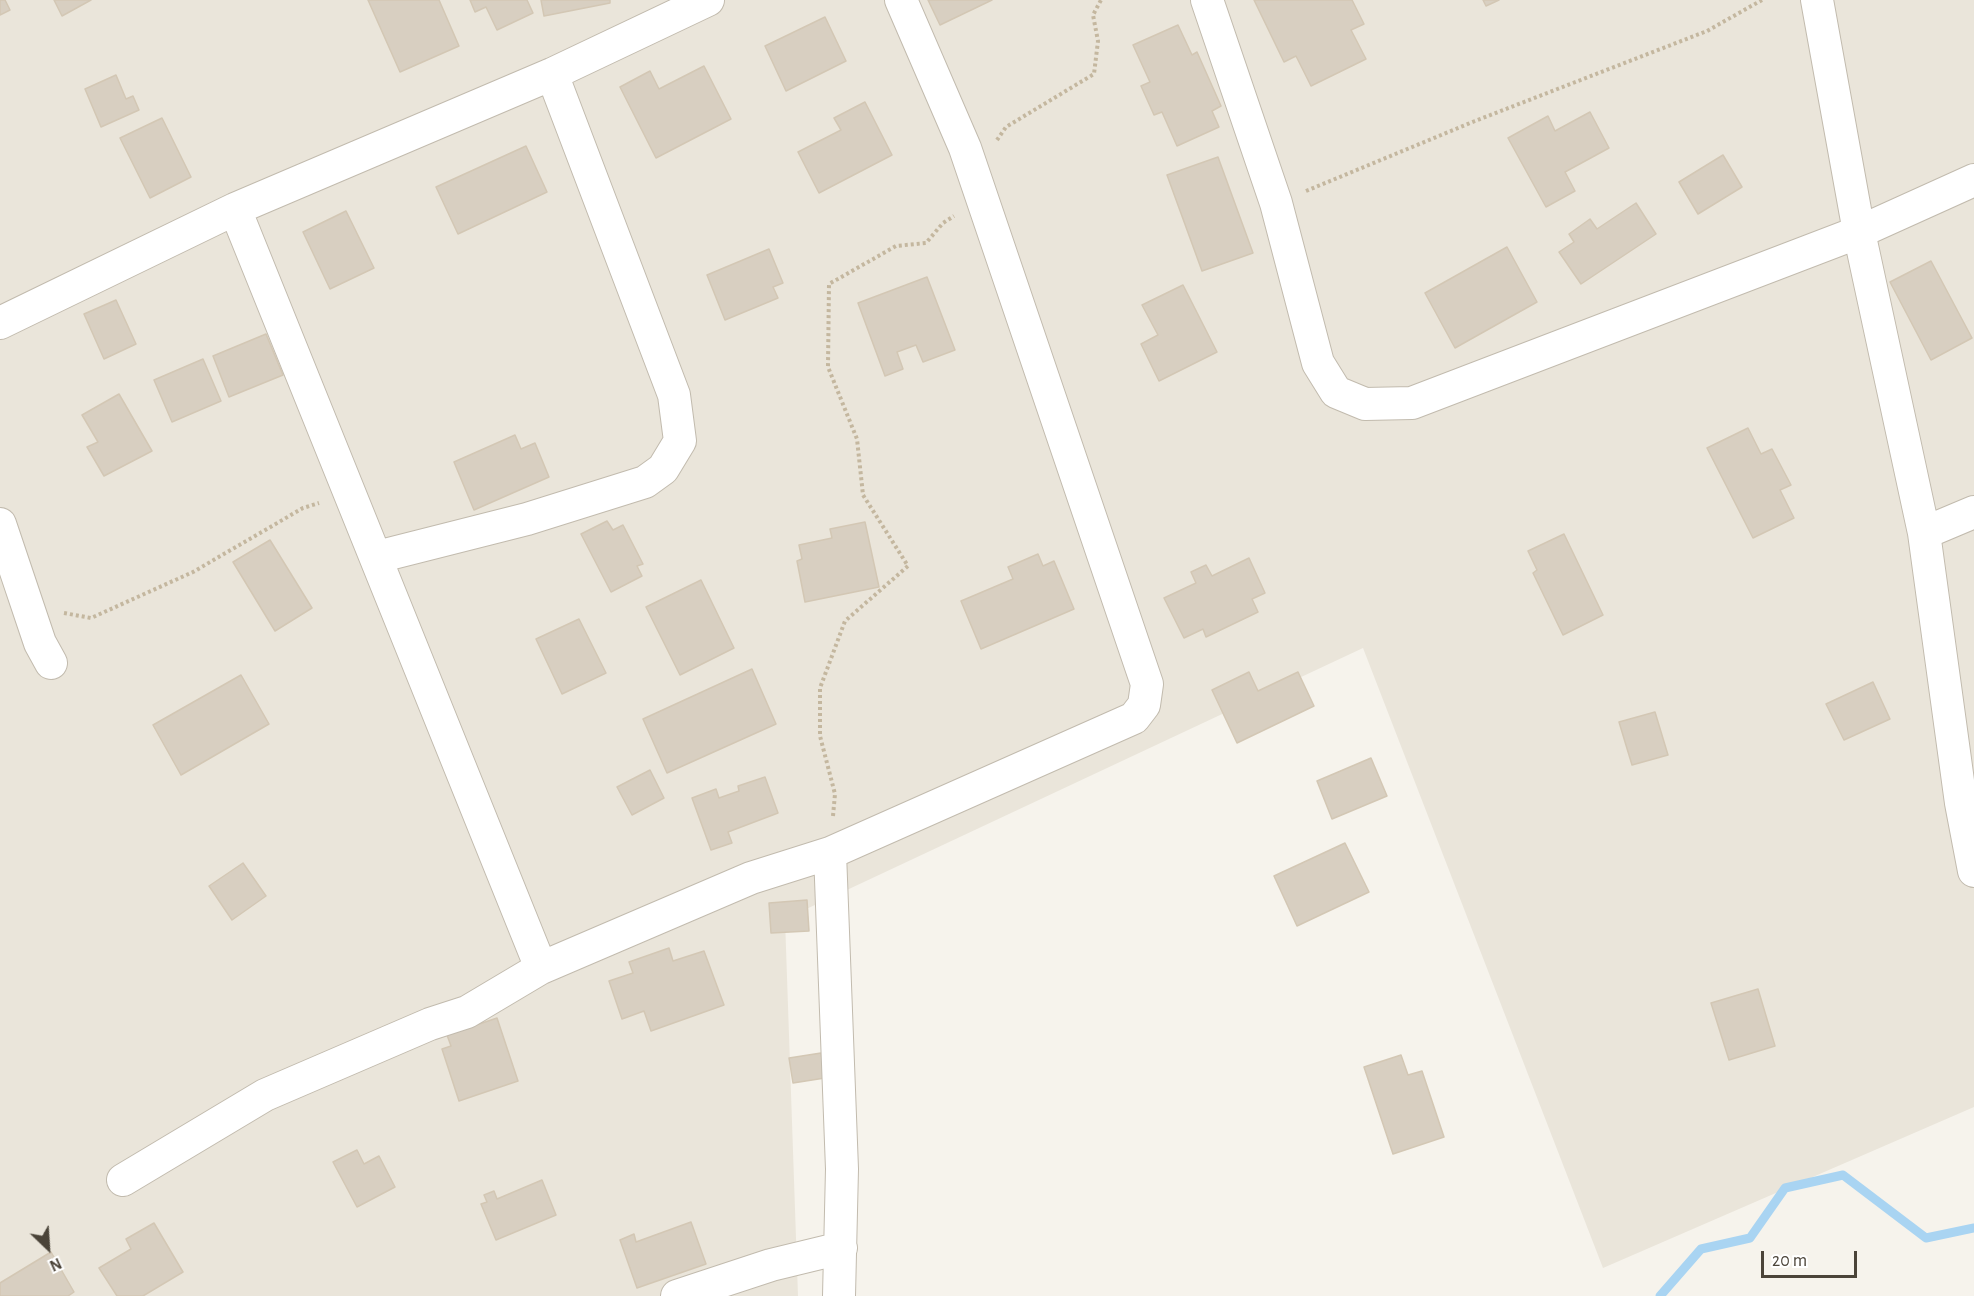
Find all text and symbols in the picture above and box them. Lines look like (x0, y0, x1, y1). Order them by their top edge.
north arrow (18, 1218, 78, 1278)
scale bar (1764, 1239, 1860, 1277)
text: 20 m (1772, 1252, 1807, 1270)
text: N (47, 1255, 64, 1274)

